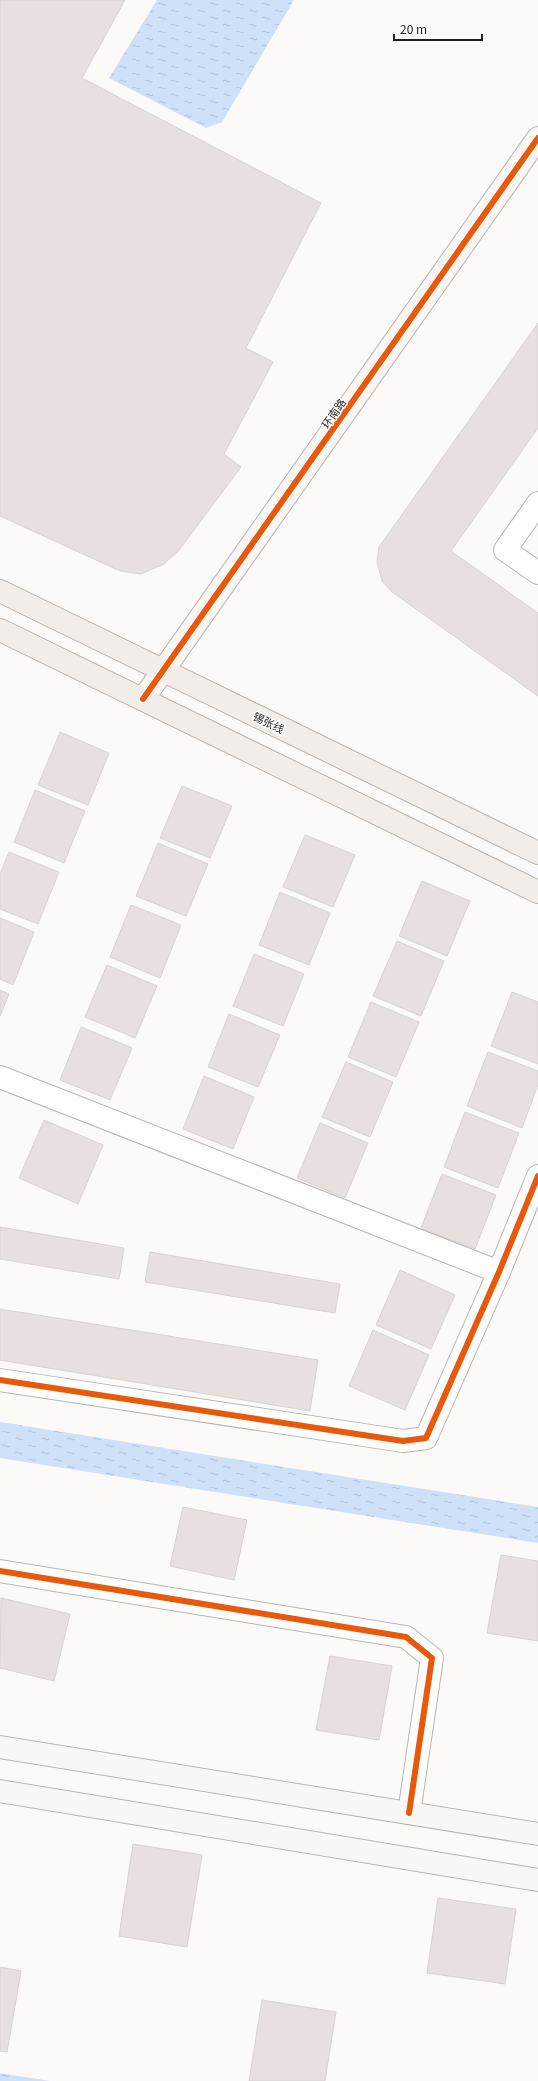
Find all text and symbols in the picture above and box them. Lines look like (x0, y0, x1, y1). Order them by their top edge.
scale bar (394, 16, 482, 42)
text: 20 m (400, 20, 427, 37)
street label: 环南路 (317, 395, 349, 431)
street label: 锡张线 (251, 708, 287, 736)

